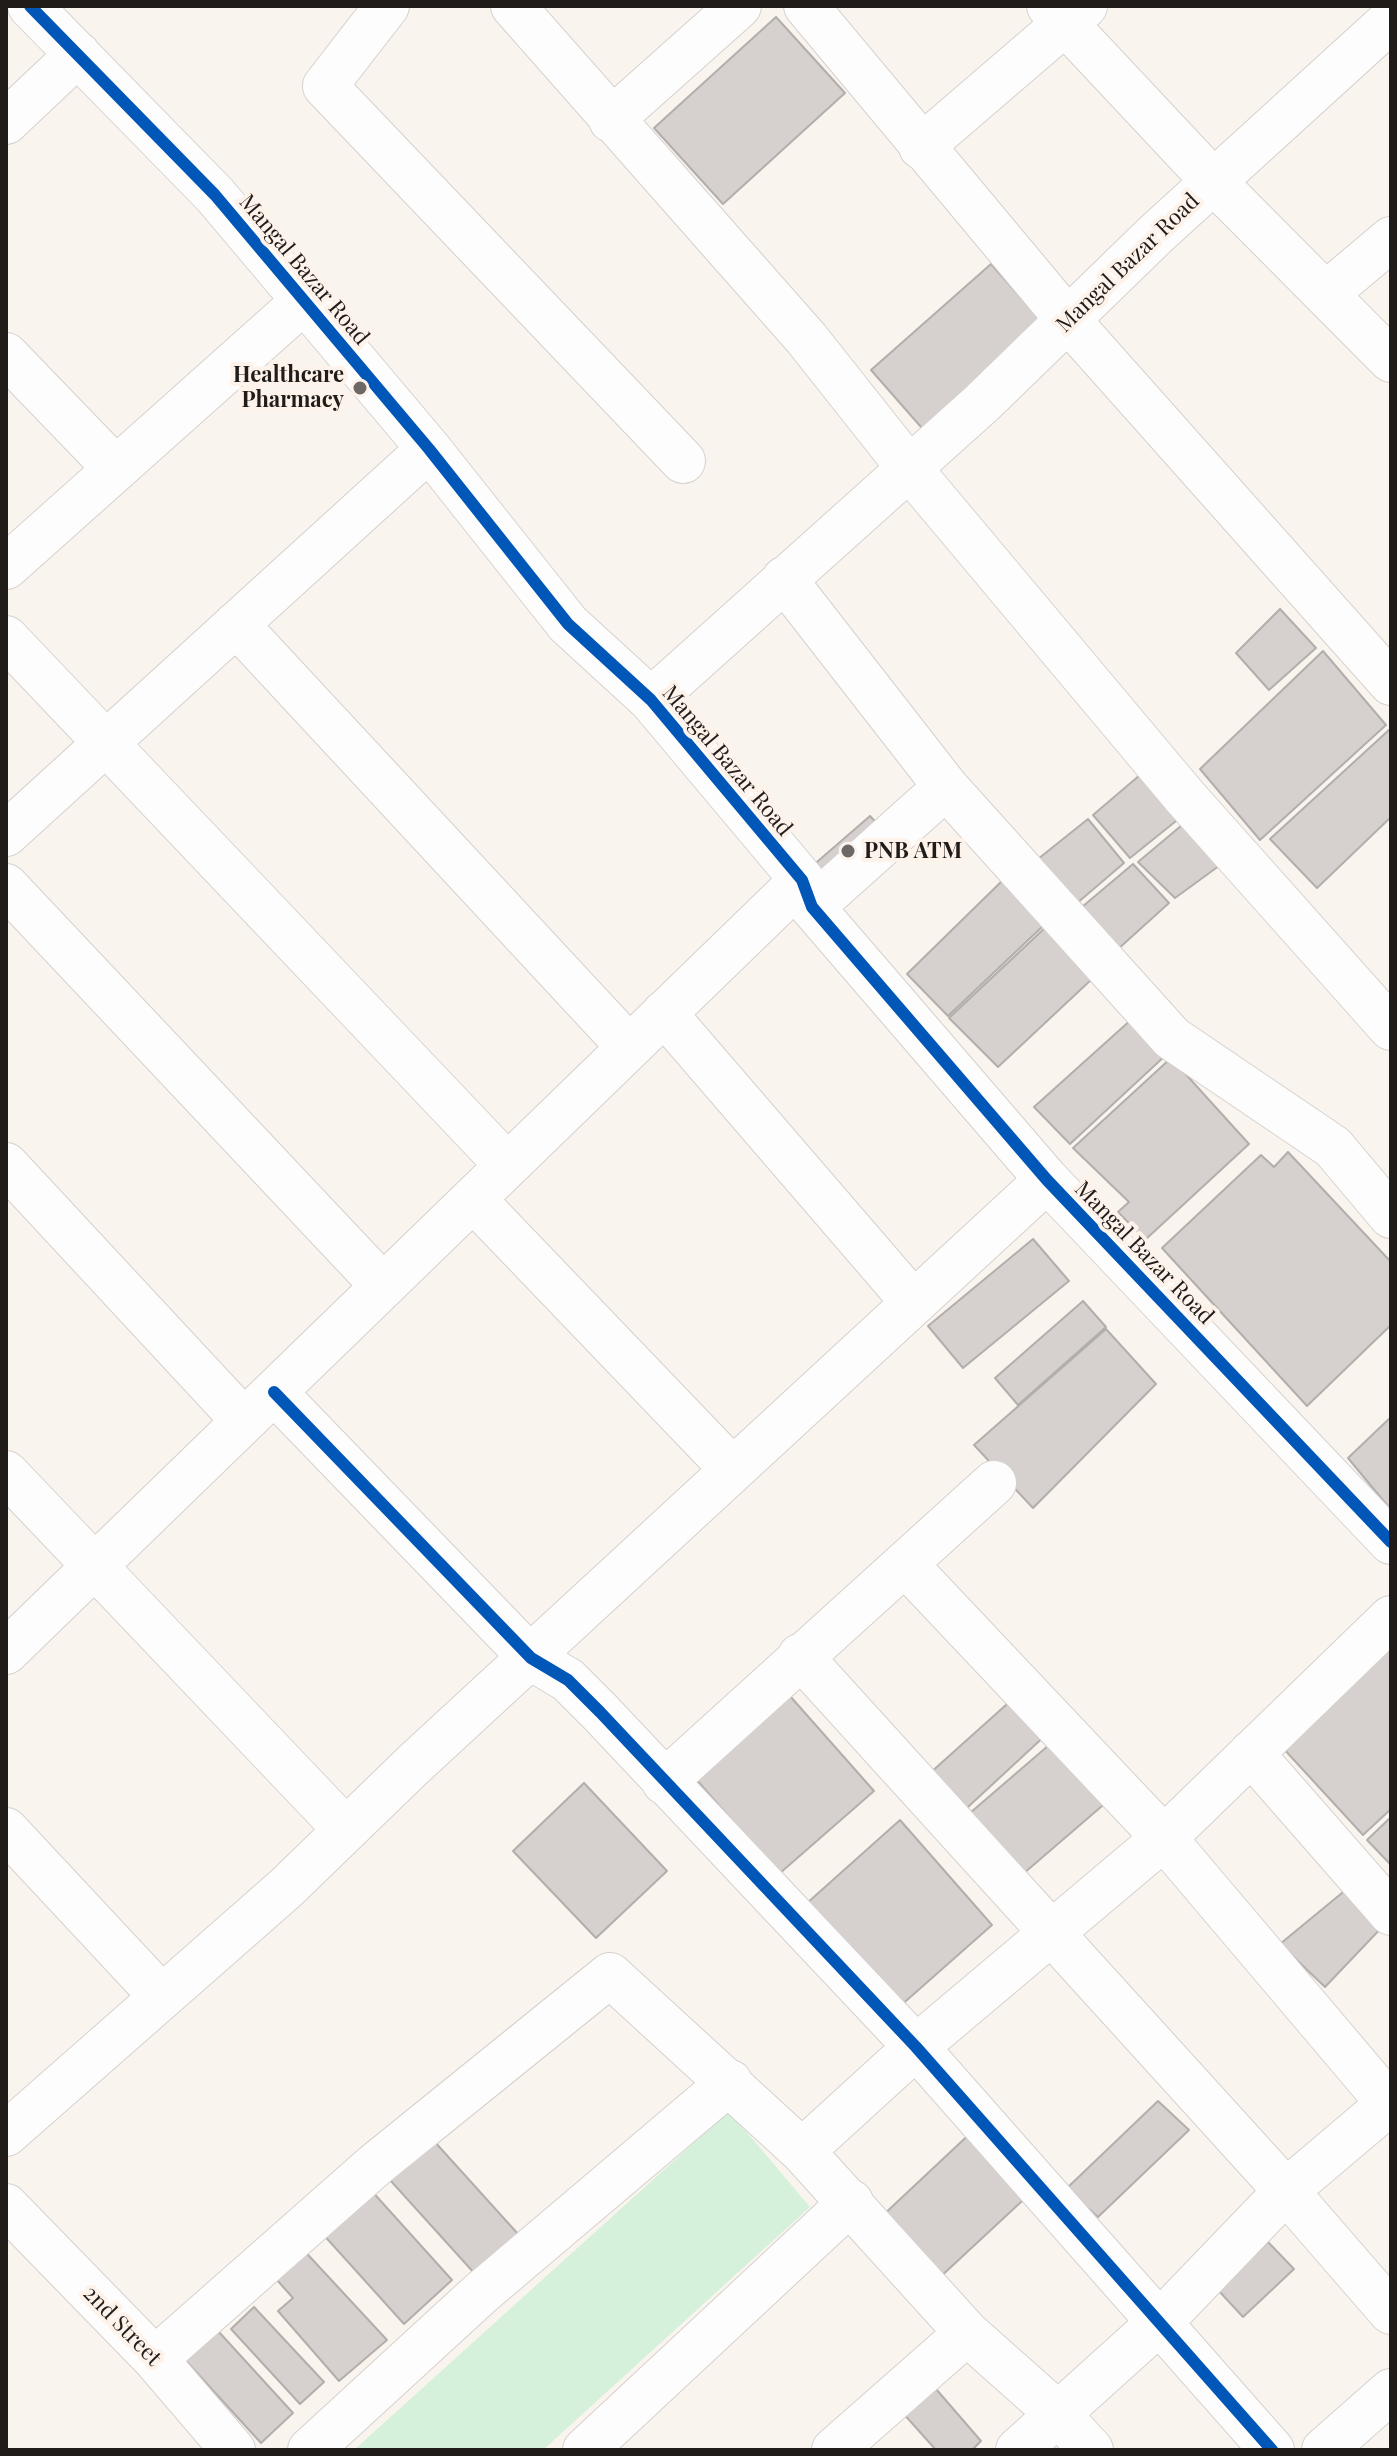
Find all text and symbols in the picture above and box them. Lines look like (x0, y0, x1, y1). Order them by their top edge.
street label: Mangal Bazar Road (1051, 188, 1205, 338)
street label: Mangal Bazar Road (233, 189, 375, 351)
place label: Healthcare Pharmacy (233, 362, 344, 414)
marker: Healthcare Pharmacy (351, 379, 369, 397)
street label: Mangal Bazar Road (656, 680, 798, 842)
place label: PNB ATM (864, 838, 962, 864)
marker: PNB ATM (839, 842, 857, 860)
street label: Mangal Bazar Road (1069, 1176, 1219, 1330)
street label: 2nd Street (77, 2281, 167, 2371)

